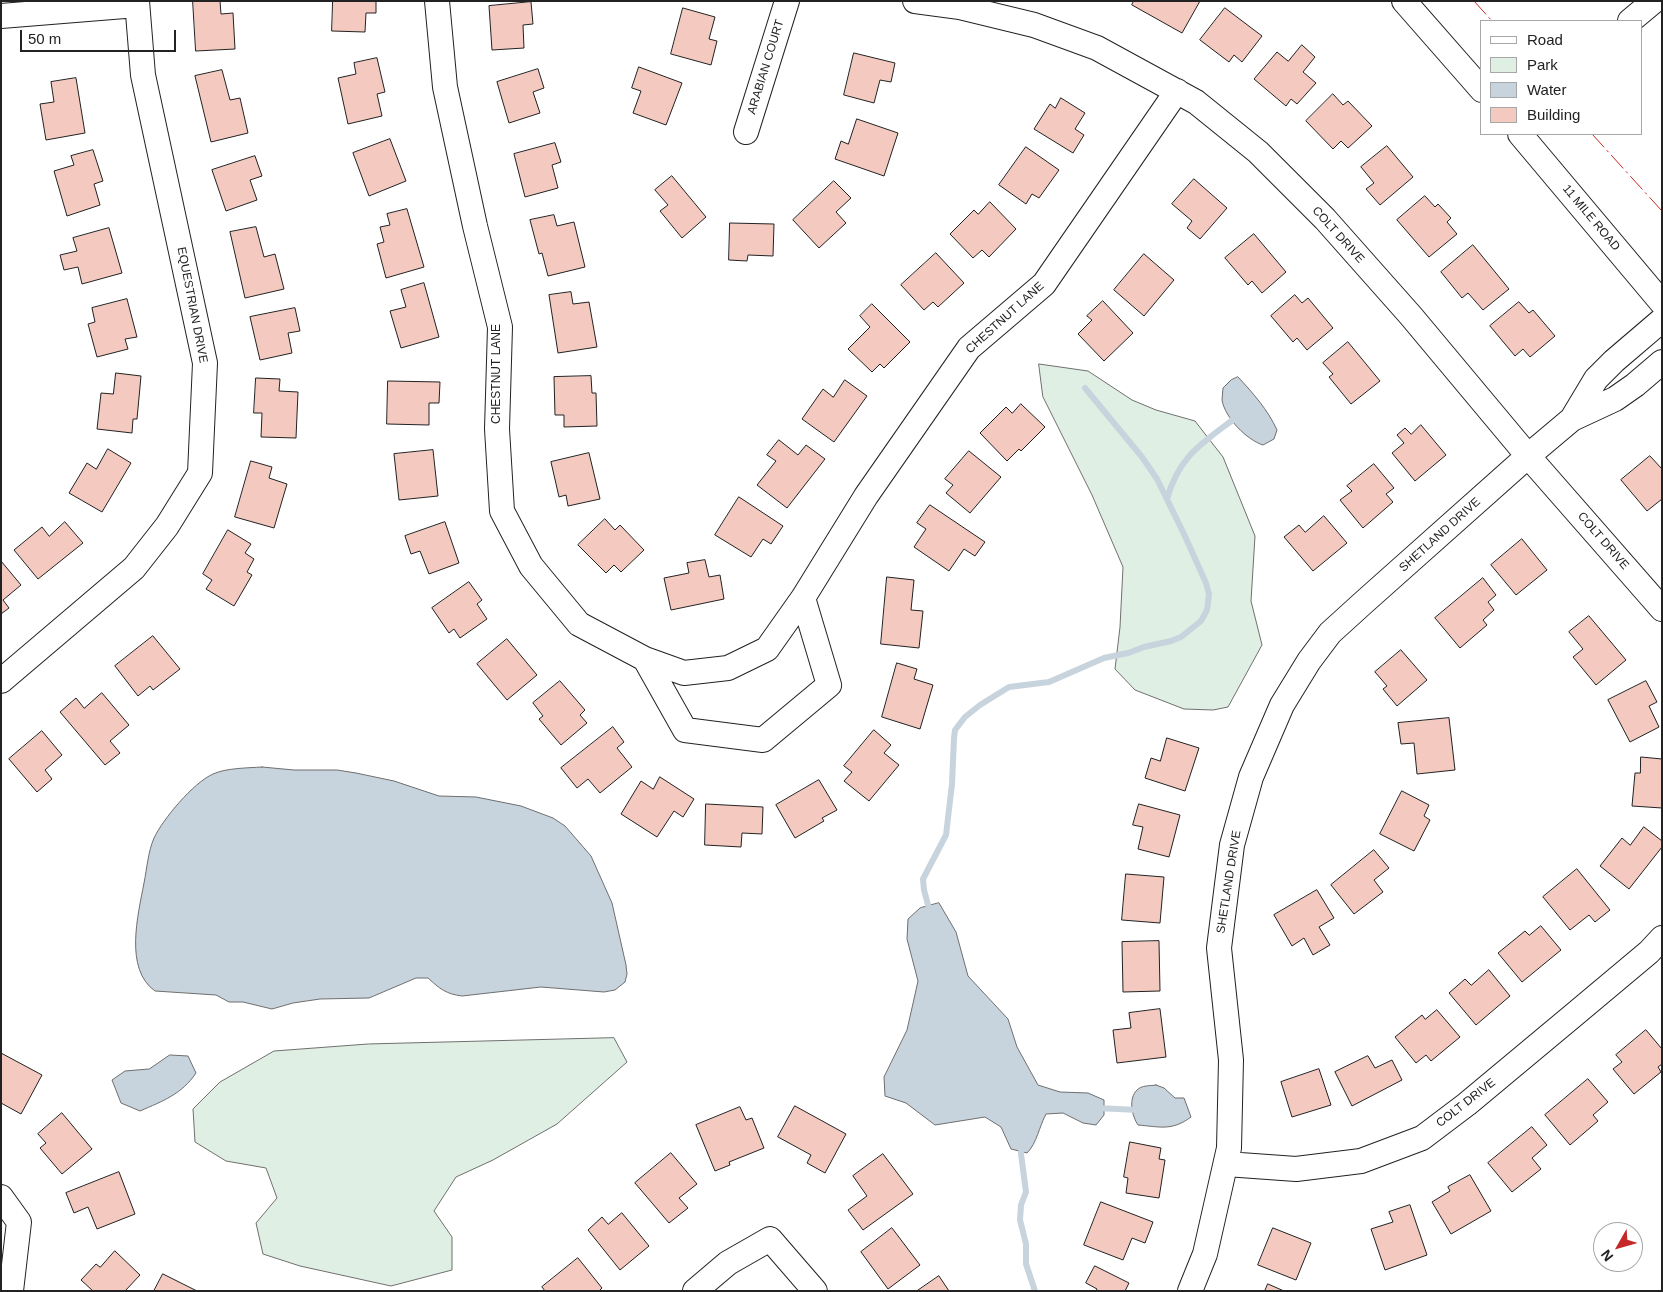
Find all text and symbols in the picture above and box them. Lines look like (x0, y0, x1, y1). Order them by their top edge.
street label: ARABIAN COURT (745, 18, 787, 116)
scale bar (22, 20, 179, 52)
legend (1480, 20, 1643, 135)
text: 50 m (28, 30, 61, 47)
text: Road (1527, 31, 1563, 48)
text: Park (1527, 56, 1558, 73)
text: Water (1527, 81, 1566, 98)
text: Building (1527, 106, 1580, 123)
street label: 11 MILE ROAD (1559, 182, 1623, 254)
street label: COLT DRIVE (1309, 204, 1367, 266)
street label: EQUESTRIAN DRIVE (174, 246, 210, 364)
street label: CHESTNUT LANE (963, 279, 1047, 357)
street label: CHESTNUT LANE (490, 324, 504, 424)
street label: SHETLAND DRIVE (1397, 495, 1483, 575)
street label: COLT DRIVE (1574, 509, 1632, 573)
street label: SHETLAND DRIVE (1214, 830, 1244, 934)
street label: COLT DRIVE (1434, 1075, 1498, 1131)
north arrow (1593, 1222, 1643, 1272)
text: N (1598, 1247, 1616, 1265)

